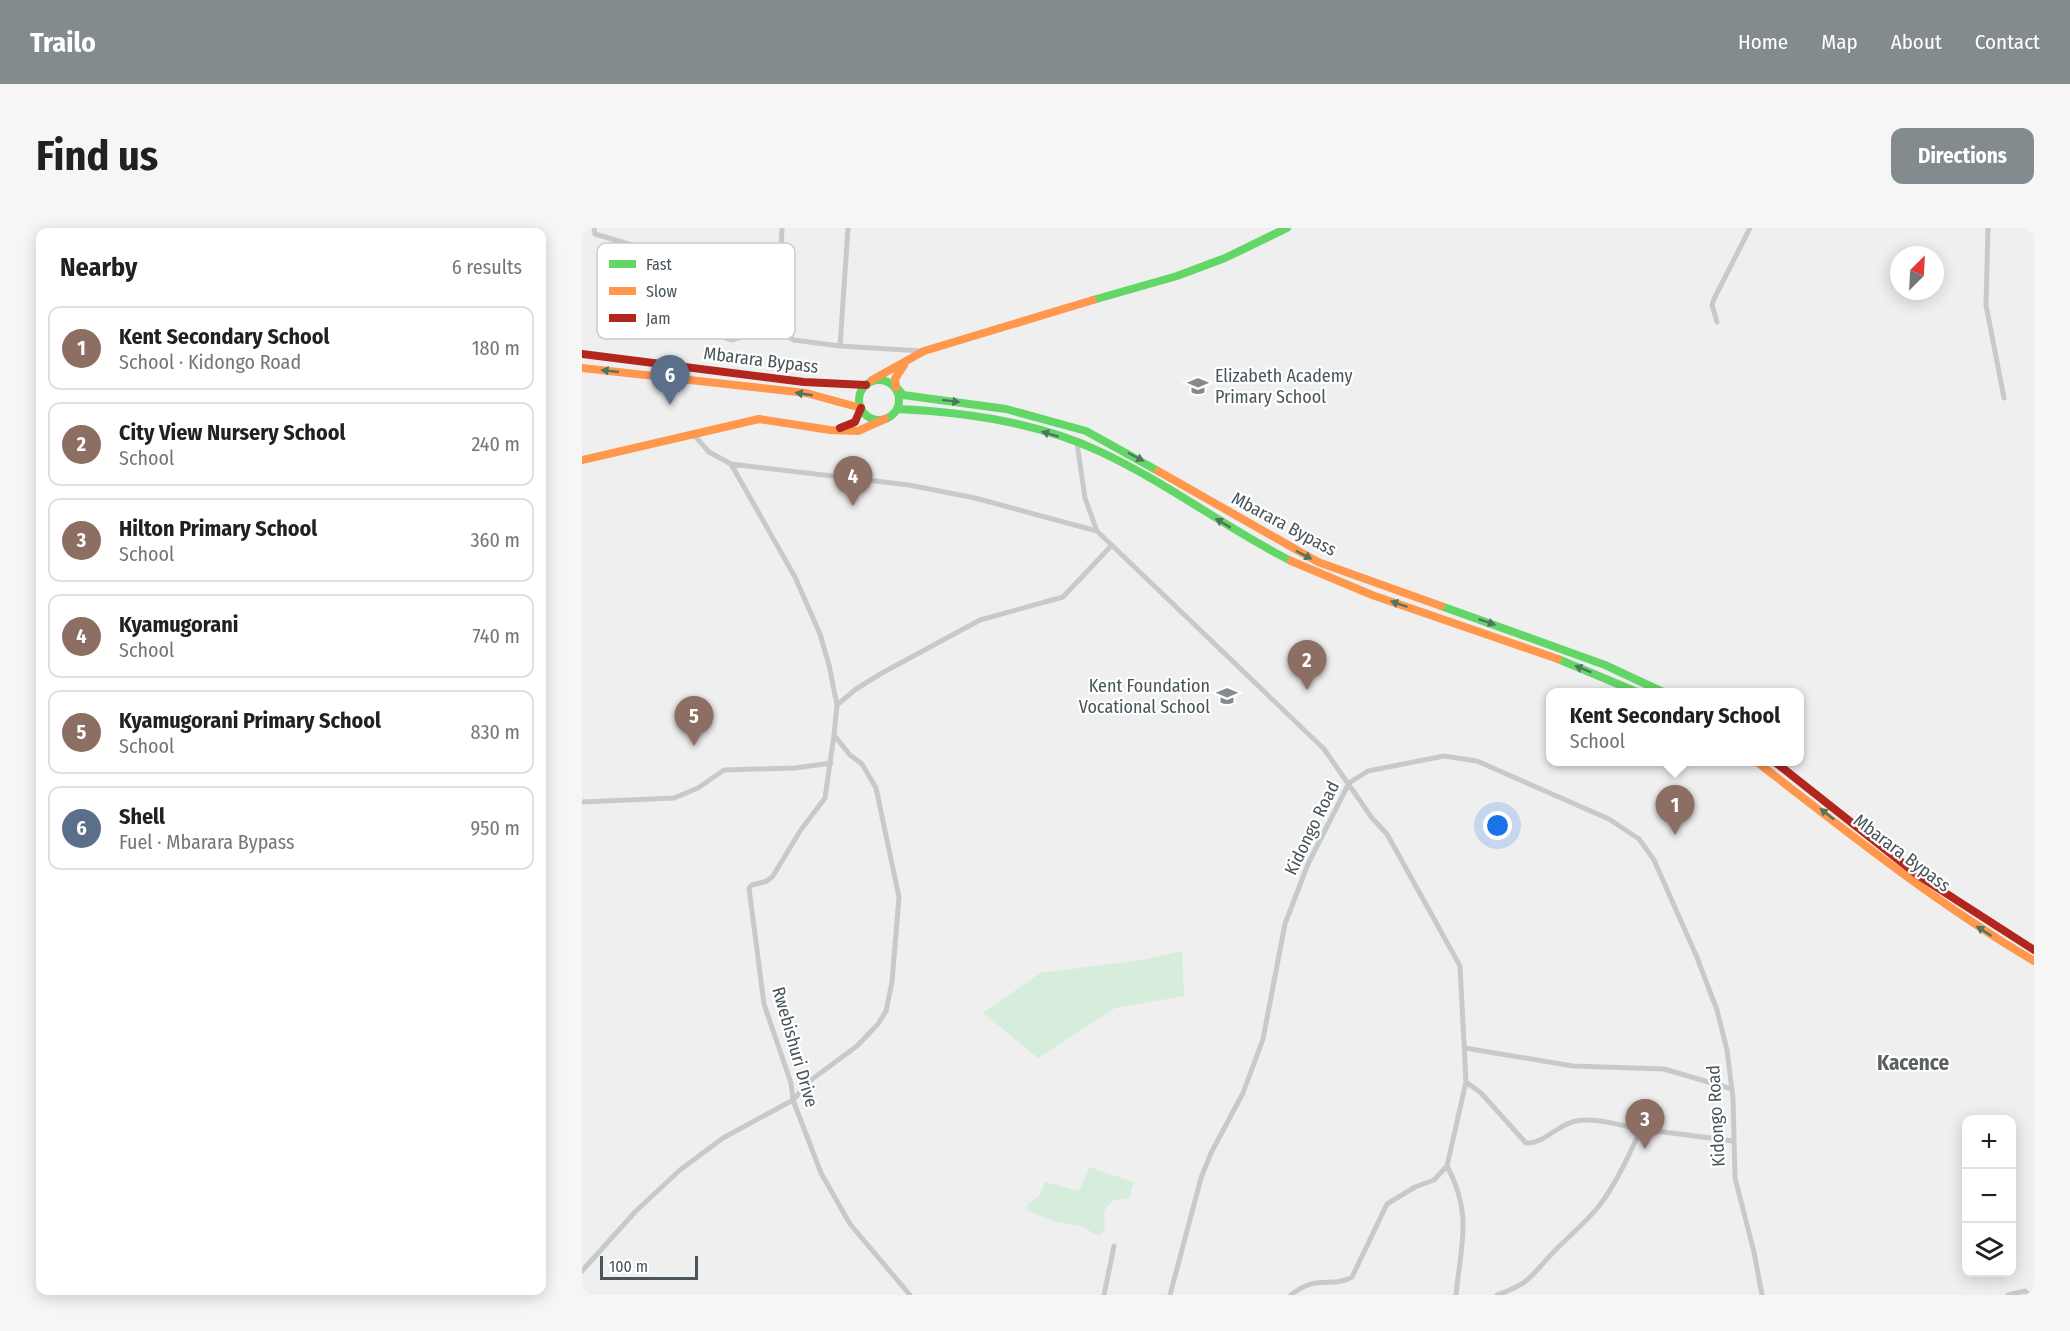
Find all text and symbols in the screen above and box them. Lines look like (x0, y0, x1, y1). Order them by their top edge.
text: Trailo (30, 26, 96, 59)
text: Home (1738, 29, 1788, 55)
text: Map (1821, 29, 1858, 55)
text: About (1891, 29, 1942, 55)
text: Contact (1975, 29, 2040, 55)
button: Directions (1891, 128, 2034, 184)
text: Find us (36, 131, 158, 181)
legend (597, 243, 795, 339)
north arrow (1890, 246, 1944, 300)
text: Nearby (60, 252, 137, 283)
text: 6 results (452, 255, 522, 279)
text: Fast (646, 255, 673, 274)
text: Slow (646, 282, 677, 301)
text: Jam (646, 309, 671, 328)
text: Kent Secondary School (119, 323, 329, 350)
text: 1 (77, 336, 86, 360)
text: 180 m (472, 336, 520, 360)
street label: Mbarara Bypass (702, 342, 820, 378)
text: School · Kidongo Road (119, 350, 301, 374)
pin: 6 (650, 356, 689, 405)
place label: Elizabeth Academy Primary School (1215, 365, 1352, 408)
one-way arrow (601, 366, 620, 376)
school or university icon: Elizabeth Academy Primary School (1186, 374, 1210, 398)
one-way arrow (794, 389, 813, 398)
one-way arrow (941, 397, 960, 406)
text: City View Nursery School (119, 419, 345, 446)
one-way arrow (1041, 429, 1059, 438)
text: 2 (77, 432, 86, 456)
text: 240 m (471, 432, 520, 456)
text: School (119, 446, 174, 470)
one-way arrow (1128, 452, 1145, 462)
pin: 4 (834, 456, 872, 506)
street label: Mbarara Bypass (1228, 487, 1340, 561)
text: Hilton Primary School (119, 515, 317, 542)
one-way arrow (1215, 518, 1231, 529)
text: 3 (77, 528, 86, 552)
text: 360 m (471, 528, 520, 552)
text: School (119, 542, 174, 566)
one-way arrow (1296, 550, 1313, 560)
one-way arrow (1390, 599, 1408, 609)
text: Kyamugorani (119, 611, 238, 638)
one-way arrow (1478, 618, 1496, 628)
text: 4 (76, 624, 87, 648)
text: 740 m (472, 624, 520, 648)
text: School (119, 638, 174, 662)
pin: 2 (1288, 640, 1326, 690)
one-way arrow (1574, 664, 1592, 674)
place label: Kent Foundation Vocational School (1079, 675, 1210, 718)
school or university icon: Kent Foundation Vocational School (1215, 684, 1239, 708)
popup (1546, 688, 1804, 766)
pin: 5 (674, 696, 714, 746)
text: Kent Secondary School (1570, 702, 1780, 729)
text: Kyamugorani Primary School (119, 707, 381, 734)
text: 5 (77, 720, 86, 744)
text: 830 m (470, 720, 520, 744)
text: School (1570, 729, 1625, 753)
text: School (119, 734, 174, 758)
street label: Kidongo Road (1280, 777, 1344, 879)
pin: 1 (1656, 786, 1694, 835)
text: Shell (119, 803, 165, 830)
one-way arrow (1820, 809, 1835, 821)
street label: Mbarara Bypass (1849, 809, 1955, 897)
your location (1483, 811, 1512, 840)
text: 6 (76, 816, 87, 840)
text: 950 m (471, 816, 520, 840)
text: Fuel · Mbarara Bypass (119, 830, 295, 854)
one-way arrow (1976, 925, 1992, 936)
street label: Rwebishuri Drive (767, 984, 823, 1110)
district label: Kacence (1877, 1050, 1949, 1076)
street label: Kidongo Road (1702, 1065, 1730, 1167)
pin: 3 (1626, 1100, 1664, 1149)
map controls (1962, 1115, 2016, 1277)
button: + (1962, 1115, 2016, 1169)
button: − (1962, 1169, 2016, 1223)
button: layers (1962, 1223, 2016, 1277)
scale bar (600, 1253, 698, 1280)
text: 100 m (609, 1257, 648, 1276)

